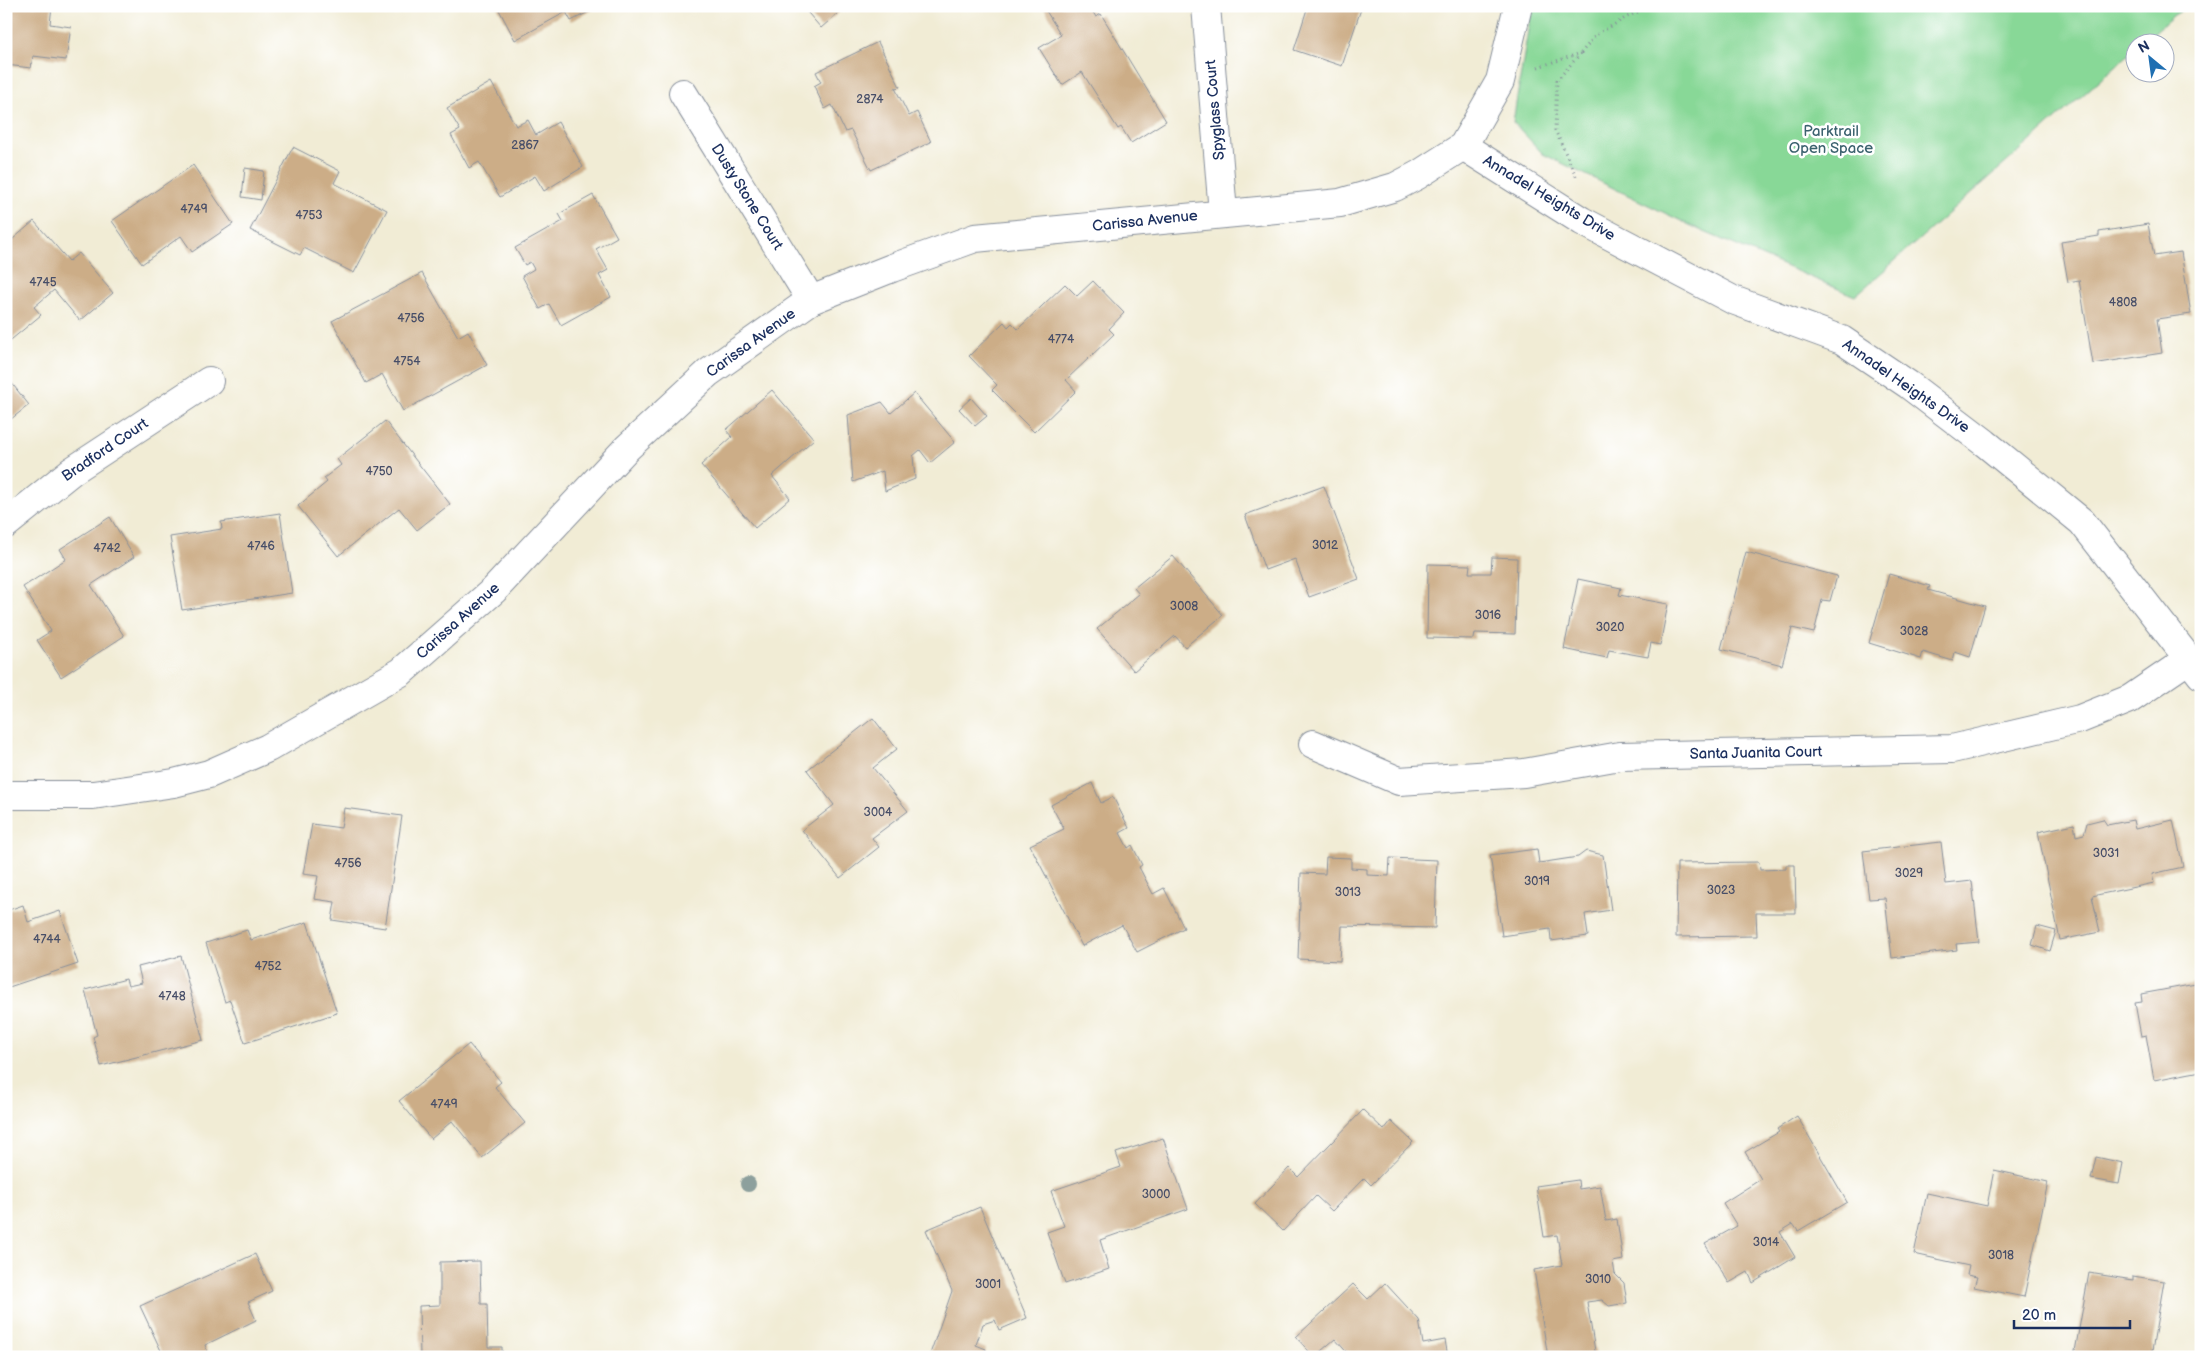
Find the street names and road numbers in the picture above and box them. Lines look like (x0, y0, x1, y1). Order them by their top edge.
street label: Spyglass Court (1201, 59, 1229, 161)
street label: Dusty Stone Court (707, 140, 787, 254)
street label: Annadel Heights Drive (1479, 151, 1619, 245)
street label: Carissa Avenue (1091, 206, 1199, 236)
street label: Carissa Avenue (703, 304, 799, 382)
street label: Annadel Heights Drive (1839, 335, 1973, 437)
street label: Bradford Court (58, 414, 152, 486)
street label: Carissa Avenue (412, 578, 504, 663)
street label: Santa Juanita Court (1689, 742, 1823, 764)

